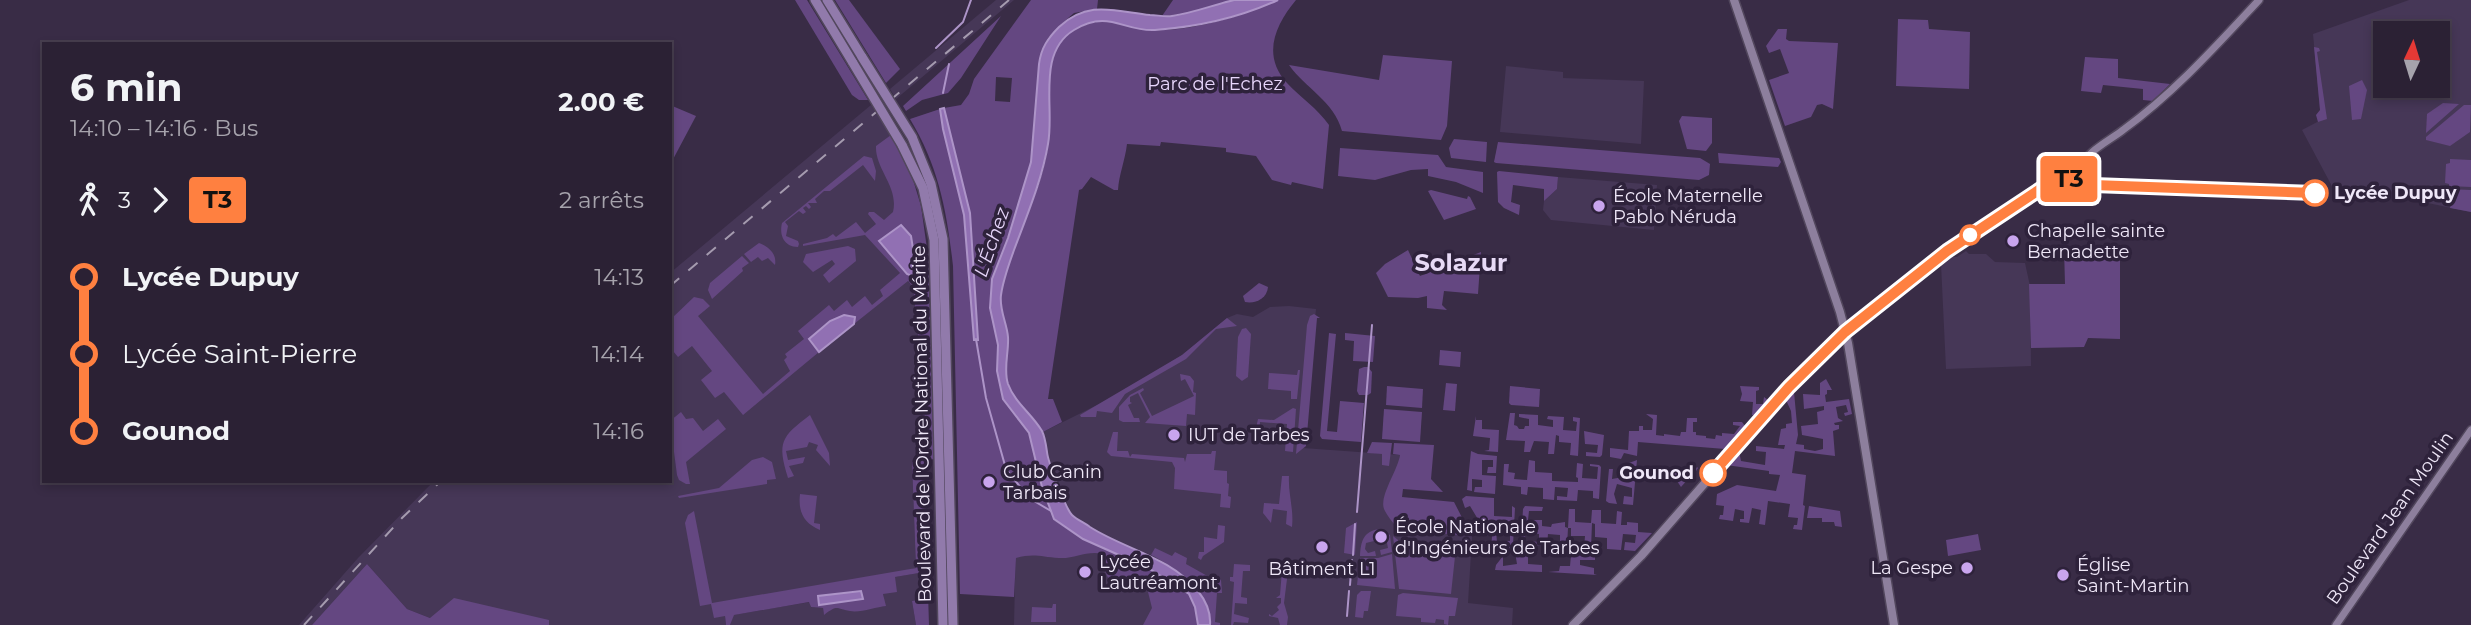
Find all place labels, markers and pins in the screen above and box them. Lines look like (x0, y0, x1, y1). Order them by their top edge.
marker: Lycée Dupuy (2302, 180, 2328, 206)
place label: Lycée Dupuy (2334, 182, 2457, 204)
place label: École Maternelle Pablo Néruda (1613, 185, 1763, 228)
marker: École Maternelle Pablo Néruda (1591, 198, 1607, 214)
place label: Chapelle sainte Bernadette (2027, 220, 2165, 263)
unlabelled marker (1960, 225, 1980, 245)
marker: Chapelle sainte Bernadette (2005, 233, 2021, 249)
place label: IUT de Tarbes (1188, 424, 1310, 446)
marker: IUT de Tarbes (1166, 427, 1182, 443)
marker: Gounod (1700, 460, 1726, 486)
place label: Club Canin Tarbais (1003, 461, 1102, 504)
place label: Gounod (1619, 462, 1694, 484)
marker: Club Canin Tarbais (981, 474, 997, 490)
place label: École Nationale d'Ingénieurs de Tarbes (1395, 516, 1600, 559)
marker: École Nationale d'Ingénieurs de Tarbes (1373, 529, 1389, 545)
marker: Bâtiment L1 (1314, 539, 1330, 555)
place label: Lycée Lautréamont (1099, 551, 1218, 594)
place label: Église Saint-Martin (2077, 554, 2189, 597)
place label: La Gespe (1870, 557, 1953, 579)
place label: Bâtiment L1 (1269, 558, 1375, 580)
marker: La Gespe (1959, 560, 1975, 576)
marker: Lycée Lautréamont (1077, 564, 1093, 580)
marker: Église Saint-Martin (2055, 567, 2071, 583)

